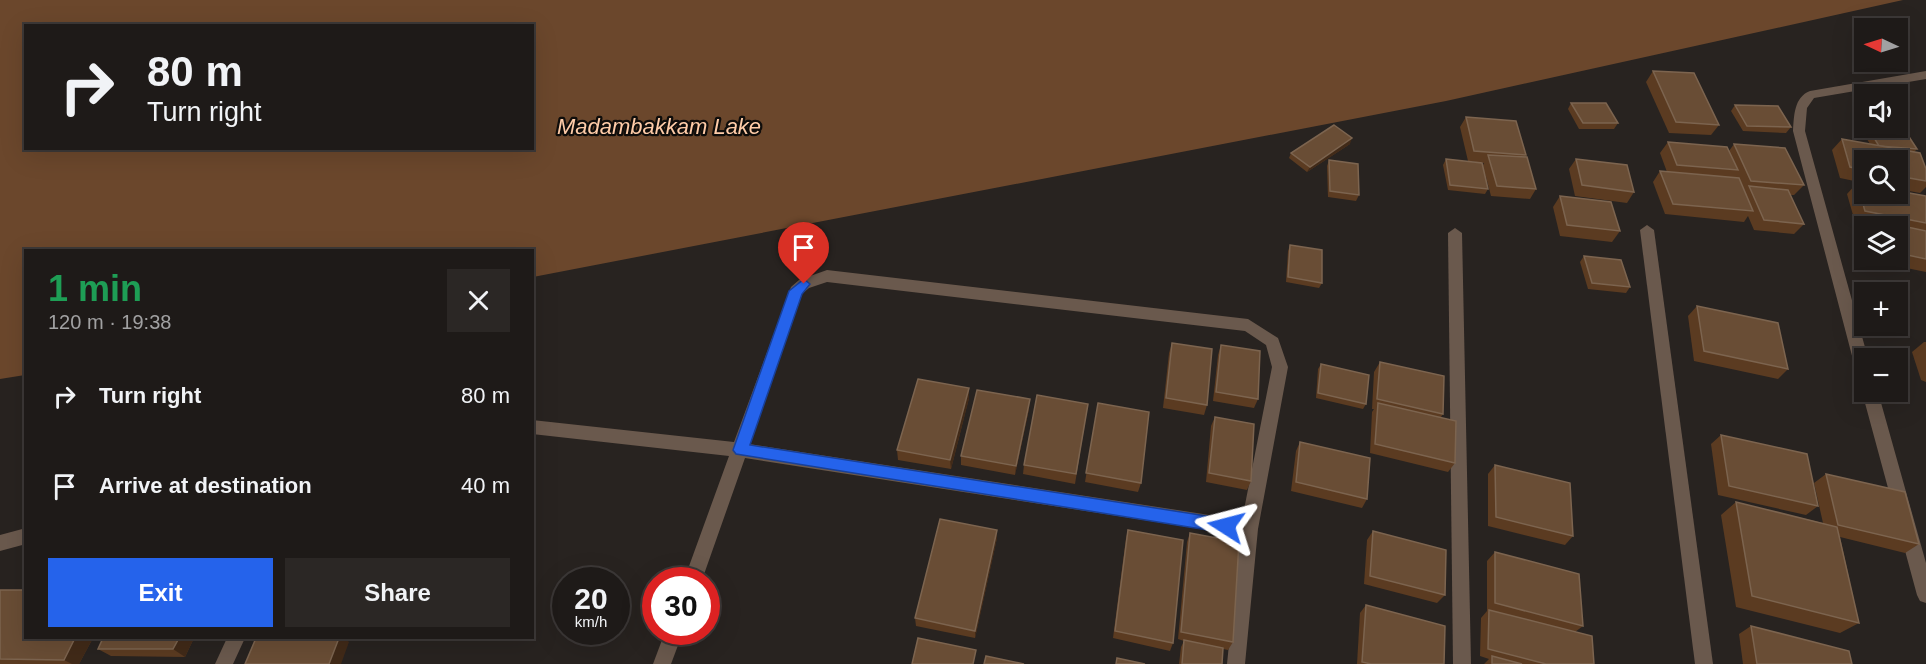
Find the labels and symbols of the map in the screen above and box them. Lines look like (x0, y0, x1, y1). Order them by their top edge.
north arrow (1854, 18, 1908, 72)
water label: Madambakkam Lake (557, 114, 761, 139)
pin (778, 222, 829, 284)
position arrow (1194, 494, 1258, 558)
speed limit sign: 30 (642, 567, 720, 645)

